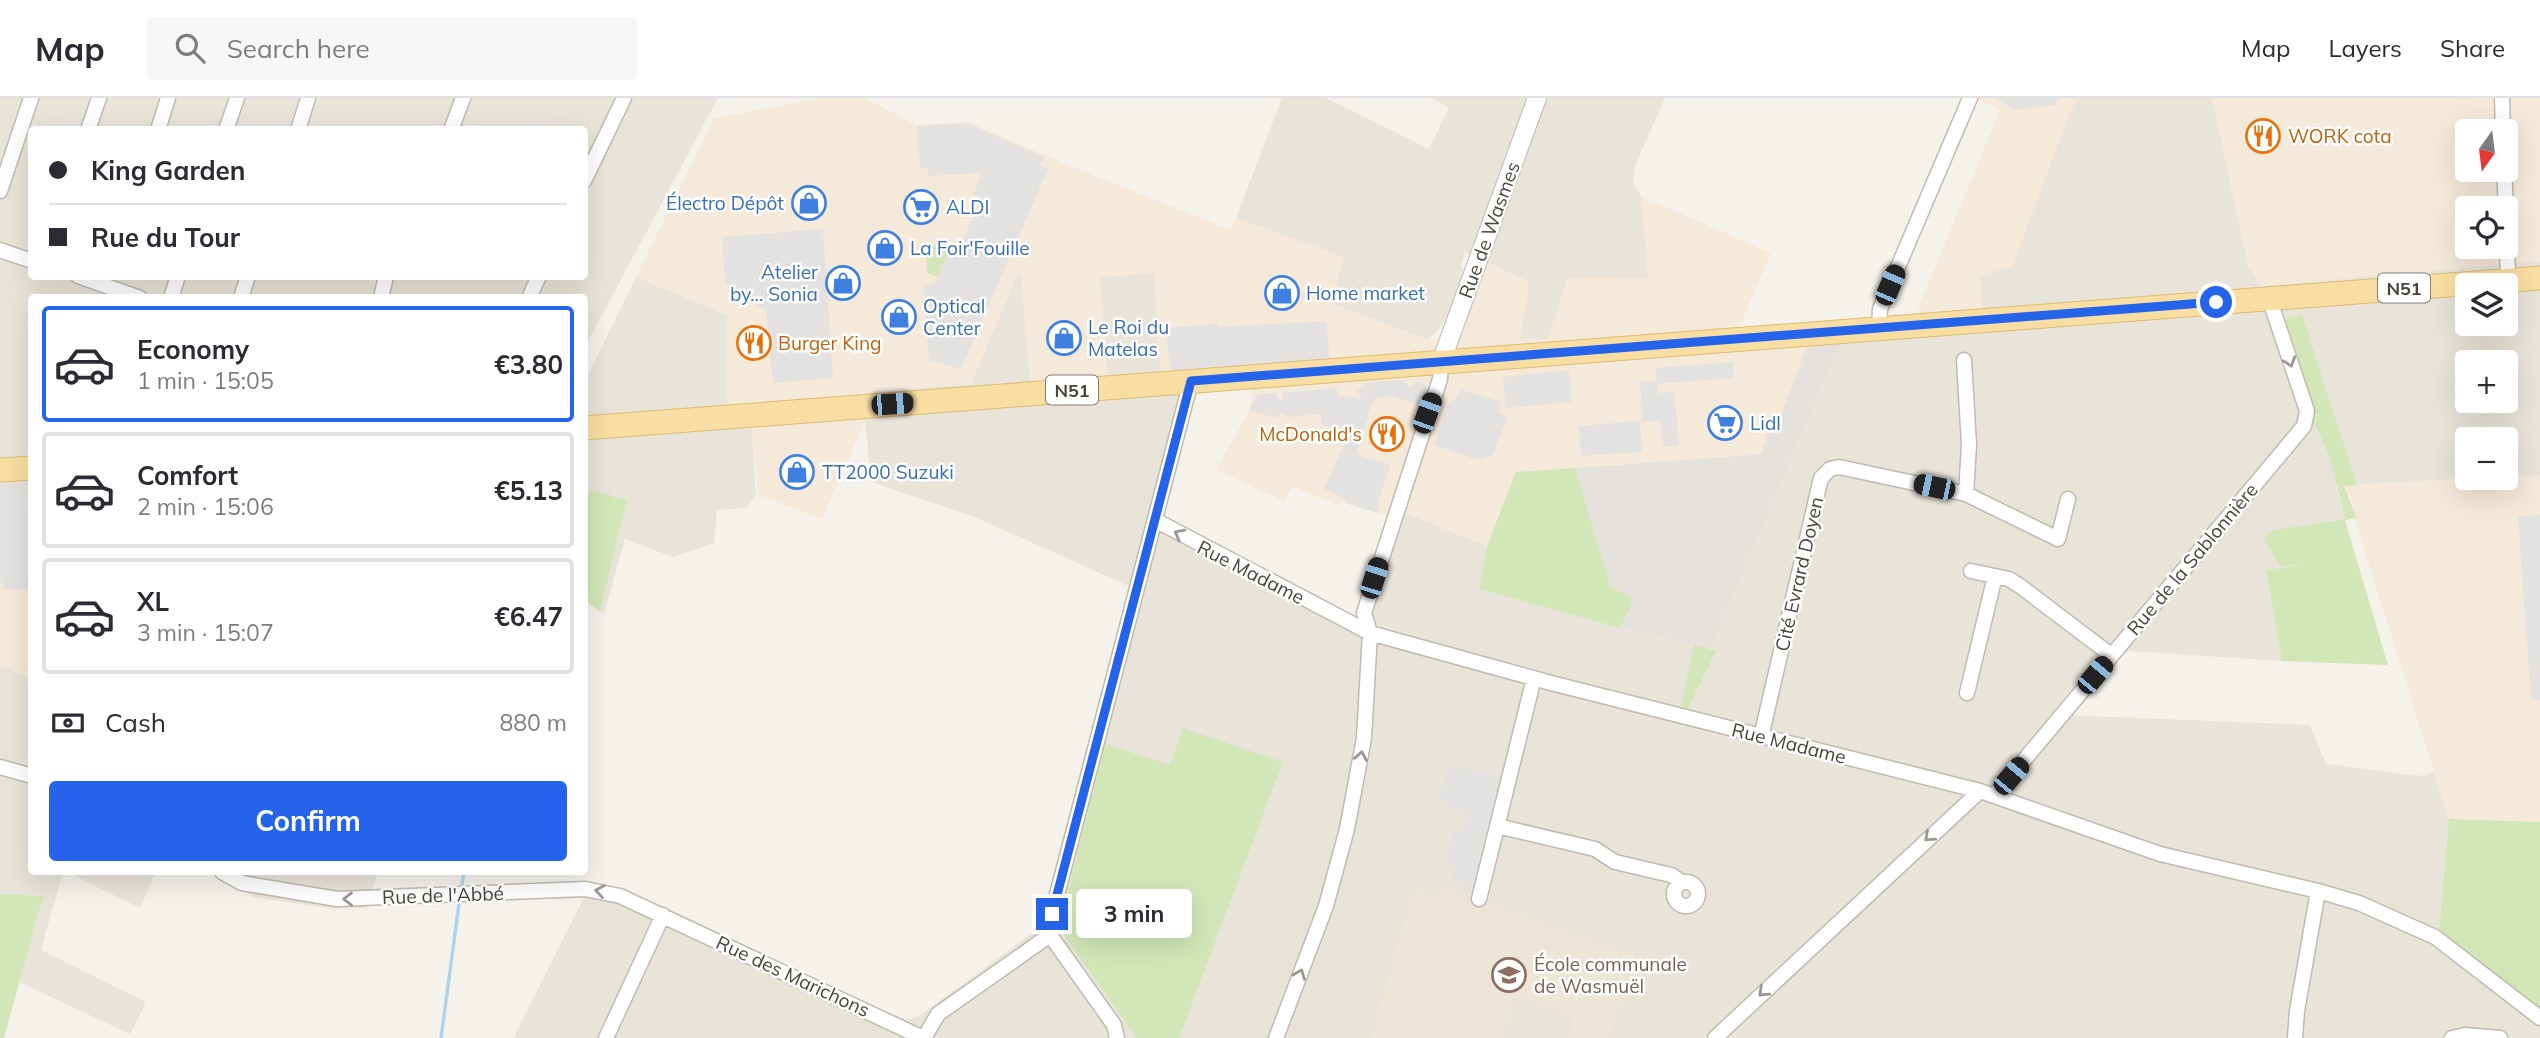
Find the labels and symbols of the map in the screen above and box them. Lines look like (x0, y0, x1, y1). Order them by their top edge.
restaurant icon: WORK cota (2244, 117, 2282, 155)
north arrow (2455, 119, 2518, 182)
place label: WORK cota (2288, 124, 2392, 148)
street label: Rue de Wasmes (1453, 159, 1525, 301)
shop icon: Électro Dépôt (790, 184, 828, 222)
supermarket icon: ALDI (902, 188, 940, 226)
place label: Électro Dépôt (666, 191, 784, 215)
place label: ALDI (946, 195, 989, 219)
shop icon: La Foir'Fouille (866, 229, 904, 267)
place label: La Foir'Fouille (910, 236, 1030, 260)
place label: Atelier by... Sonia (730, 260, 818, 306)
car (1873, 262, 1908, 308)
shop icon: Atelier by... Sonia (824, 264, 862, 302)
shop icon: Home market (1263, 274, 1301, 312)
road number: N51 (2378, 274, 2430, 302)
place label: Home market (1306, 281, 1425, 305)
route start (2200, 286, 2232, 318)
place label: Optical Center (923, 294, 985, 340)
shop icon: Optical Center (880, 298, 918, 336)
place label: Le Roi du Matelas (1088, 315, 1169, 361)
shop icon: Le Roi du Matelas (1045, 319, 1083, 357)
restaurant icon: Burger King (735, 324, 773, 362)
place label: Burger King (778, 331, 881, 355)
one-way arrow (2282, 356, 2296, 368)
road number: N51 (1046, 376, 1098, 404)
car (1410, 390, 1445, 436)
car (871, 392, 914, 416)
supermarket icon: Lidl (1706, 404, 1744, 442)
place label: Lidl (1750, 411, 1781, 435)
restaurant icon: McDonald's (1368, 415, 1406, 453)
place label: McDonald's (1259, 422, 1362, 446)
shop icon: TT2000 Suzuki (778, 453, 816, 491)
place label: TT2000 Suzuki (822, 460, 954, 484)
car (1912, 472, 1957, 502)
street label: Rue de la Sablonnière (2121, 478, 2263, 640)
street label: Cité Evrard Doyen (1770, 494, 1828, 654)
one-way arrow (1174, 529, 1186, 542)
street label: Rue Madame (1193, 535, 1309, 609)
car (1358, 555, 1391, 601)
car (2074, 652, 2117, 698)
street label: Rue Madame (1729, 717, 1849, 769)
one-way arrow (1353, 750, 1368, 762)
car (1990, 753, 2033, 799)
one-way arrow (1925, 829, 1938, 841)
street label: Rue de l'Abbé (382, 881, 504, 909)
one-way arrow (594, 884, 605, 899)
callout: 3 min (1076, 890, 1192, 938)
one-way arrow (342, 891, 353, 906)
route end (1036, 898, 1068, 930)
street label: Rue des Marichons (712, 930, 874, 1022)
place label: École communale de Wasmuël (1534, 952, 1687, 998)
school or university icon: École communale de Wasmuël (1490, 956, 1528, 994)
one-way arrow (1292, 969, 1306, 981)
one-way arrow (1758, 984, 1771, 997)

